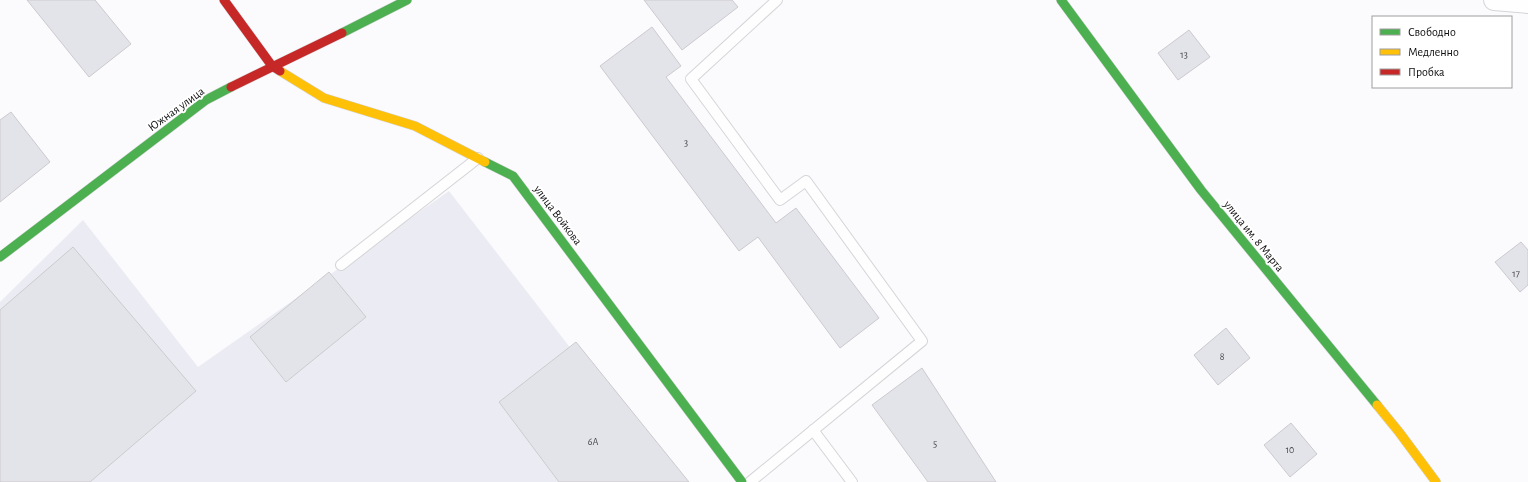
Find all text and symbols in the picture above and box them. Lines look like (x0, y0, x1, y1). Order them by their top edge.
legend (1372, 16, 1512, 88)
text: Свободно (1408, 26, 1456, 38)
text: Медленно (1408, 46, 1459, 58)
house number: 13 (1180, 50, 1188, 60)
text: Пробка (1408, 66, 1445, 78)
street label: Южная улица (146, 84, 207, 134)
house number: 3 (684, 138, 688, 148)
street label: улица Войкова (530, 182, 585, 248)
street label: улица им. 8 Марта (1220, 197, 1287, 275)
house number: 17 (1512, 269, 1520, 279)
house number: 8 (1220, 352, 1225, 362)
house number: 6А (588, 437, 598, 447)
house number: 5 (933, 439, 937, 449)
house number: 10 (1286, 445, 1294, 455)

